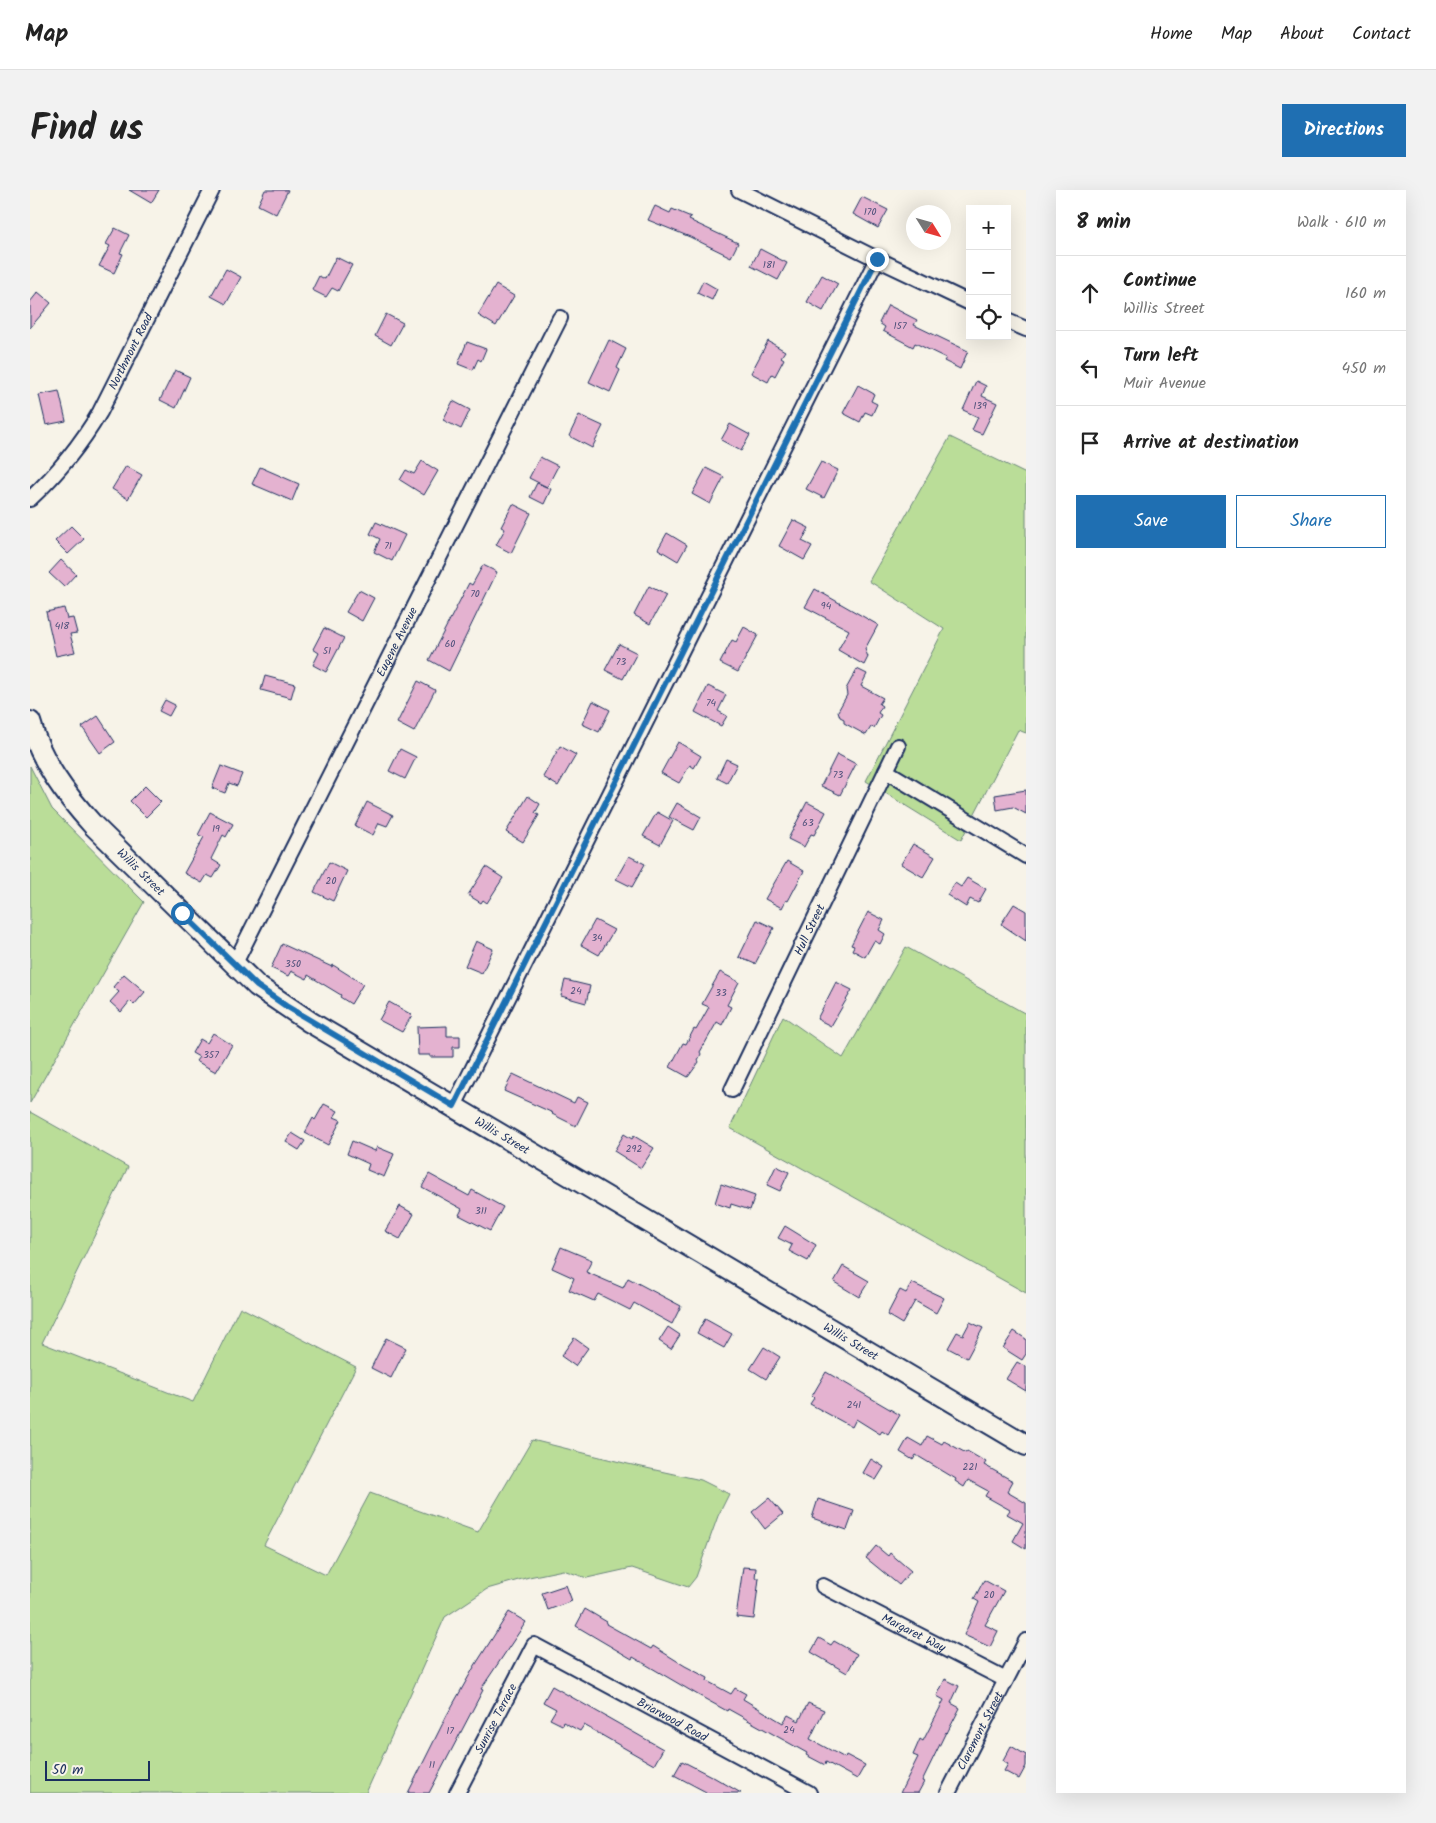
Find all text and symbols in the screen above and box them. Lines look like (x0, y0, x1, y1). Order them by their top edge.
text: Map (25, 15, 68, 54)
text: Home (1150, 20, 1193, 49)
text: Map (1221, 20, 1252, 49)
text: About (1280, 20, 1324, 49)
text: Contact (1352, 20, 1411, 49)
text: Find us (30, 102, 143, 158)
button: Directions (1282, 104, 1406, 157)
house number: 170 (864, 204, 876, 220)
north arrow (906, 205, 951, 250)
map controls (966, 205, 1011, 340)
button: + (966, 205, 1011, 250)
text: 8 min (1076, 206, 1131, 239)
text: Walk · 610 m (1297, 210, 1386, 235)
route end (866, 248, 889, 271)
button: − (966, 250, 1011, 295)
house number: 181 (763, 257, 775, 273)
text: Continue (1123, 266, 1196, 296)
icon: ahead (1076, 279, 1104, 307)
text: 160 m (1345, 281, 1386, 306)
button: locate (966, 295, 1011, 340)
text: Willis Street (1123, 296, 1205, 321)
street label: Northmont Road (103, 309, 158, 393)
house number: 157 (893, 318, 907, 334)
text: Turn left (1123, 341, 1198, 371)
icon: left (1076, 354, 1104, 382)
text: 450 m (1341, 356, 1386, 381)
text: Muir Avenue (1123, 371, 1206, 396)
house number: 139 (973, 398, 987, 414)
text: Arrive at destination (1123, 428, 1299, 458)
icon: arrive (1076, 429, 1104, 457)
button: Save (1076, 495, 1226, 548)
button: Share (1236, 495, 1386, 548)
house number: 71 (384, 538, 392, 554)
house number: 70 (470, 586, 480, 602)
house number: 94 (821, 598, 832, 614)
street label: Eugene Avenue (371, 603, 423, 680)
house number: 418 (55, 618, 70, 634)
house number: 60 (445, 636, 455, 652)
house number: 51 (323, 643, 331, 659)
house number: 73 (616, 654, 626, 670)
house number: 74 (706, 695, 717, 711)
house number: 73 (833, 767, 843, 783)
house number: 63 (802, 815, 814, 831)
house number: 19 (212, 821, 220, 837)
street label: Willis Street (112, 844, 170, 901)
house number: 20 (326, 873, 336, 889)
street label: Hull Street (789, 900, 830, 959)
route start (171, 902, 194, 925)
house number: 34 (591, 930, 603, 946)
house number: 350 (285, 956, 301, 972)
house number: 24 (570, 983, 582, 999)
house number: 33 (715, 985, 727, 1001)
house number: 357 (203, 1047, 219, 1063)
street label: Willis Street (471, 1112, 534, 1160)
house number: 292 (626, 1141, 642, 1157)
house number: 311 (475, 1203, 487, 1219)
street label: Willis Street (820, 1318, 882, 1366)
house number: 241 (847, 1397, 861, 1413)
house number: 221 (963, 1459, 977, 1475)
house number: 20 (984, 1587, 994, 1603)
street label: Margaret Way (878, 1608, 950, 1657)
street label: Sunrise Terrace (470, 1679, 522, 1757)
street label: Claremont Street (952, 1688, 1008, 1774)
street label: Briarwood Road (634, 1693, 712, 1747)
house number: 24 (783, 1722, 795, 1738)
house number: 17 (446, 1723, 454, 1739)
house number: 11 (429, 1757, 435, 1773)
scale bar (45, 1758, 150, 1781)
text: 50 m (52, 1759, 83, 1781)

